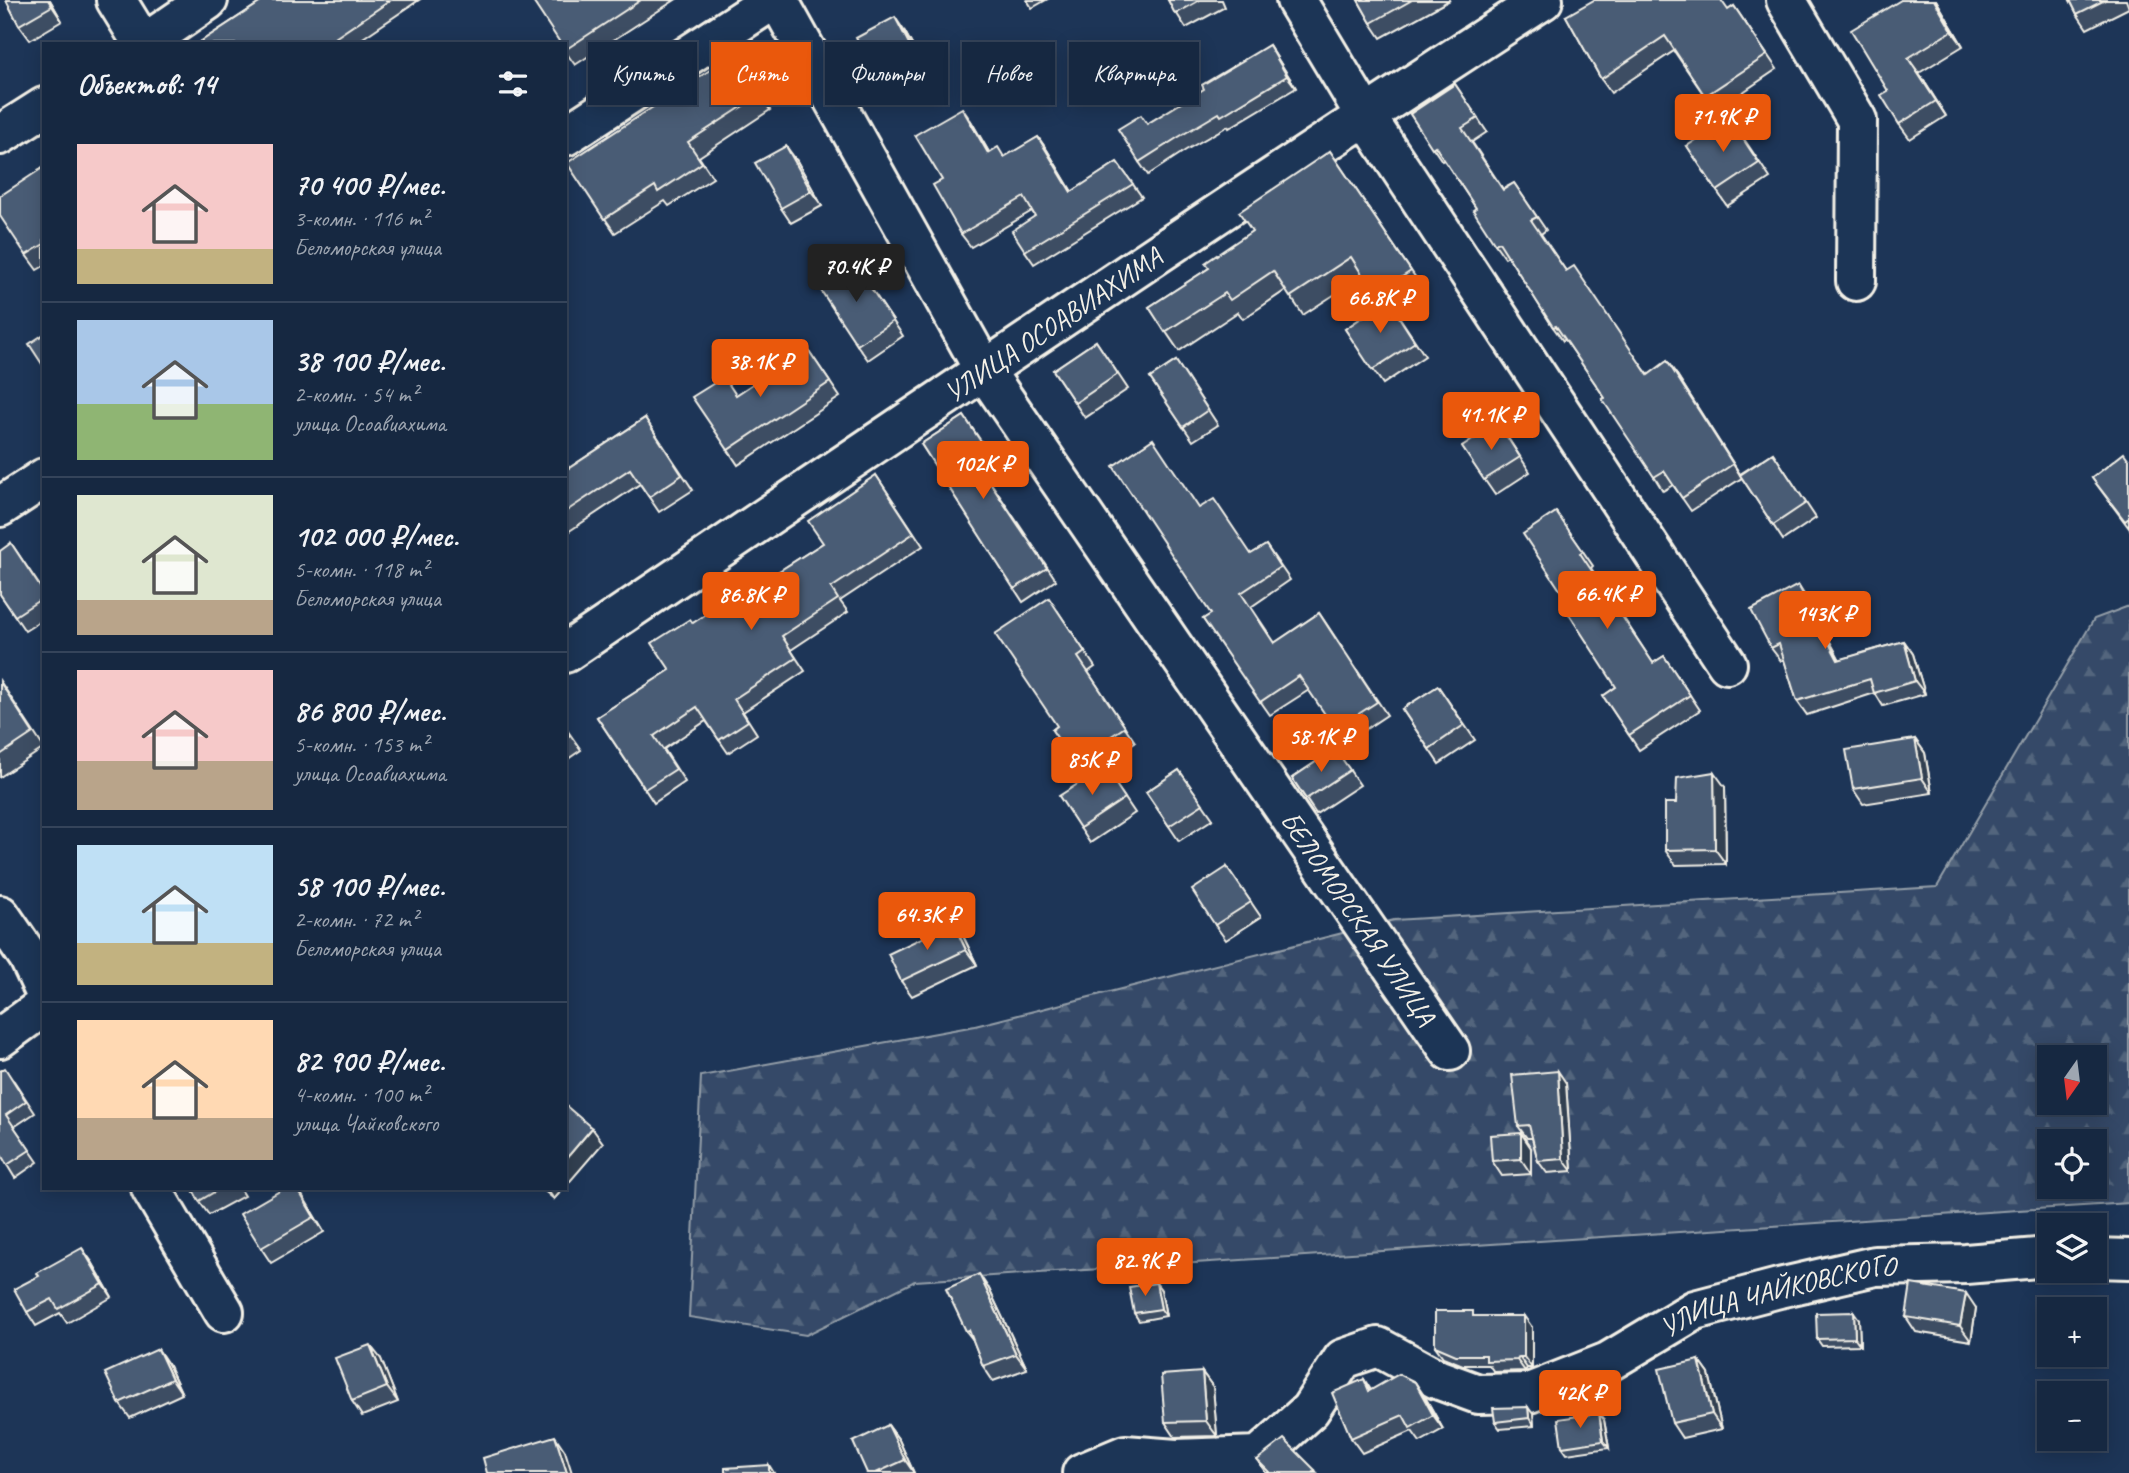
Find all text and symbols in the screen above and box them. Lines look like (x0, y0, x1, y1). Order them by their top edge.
chip: Купить (588, 42, 697, 105)
chip: Снять (711, 42, 811, 105)
chip: Фильтры (825, 42, 948, 105)
chip: Новое (962, 42, 1055, 105)
chip: Квартира (1069, 42, 1199, 105)
text: Объектов: 14 (77, 65, 216, 103)
icon: filters (494, 65, 532, 103)
pin: 71.9K ₽ (1658, 94, 1788, 154)
text: 71.9K ₽ (1691, 102, 1755, 131)
text: 70 400 ₽/мес. (294, 166, 445, 204)
icon: home (133, 172, 217, 256)
text: 3-комн. · 116 m² (294, 204, 428, 233)
text: Беломорская улица (294, 233, 441, 262)
street label: УЛИЦА ОСОАВИАХИМА (937, 238, 1170, 410)
pin: 70.4K ₽ (791, 244, 921, 304)
text: 70.4K ₽ (824, 252, 888, 281)
pin: 66.8K ₽ (1315, 276, 1445, 335)
text: 66.8K ₽ (1347, 283, 1413, 312)
pin: 38.1K ₽ (695, 340, 825, 399)
text: 38 100 ₽/мес. (294, 342, 445, 380)
text: 38.1K ₽ (728, 347, 792, 376)
icon: home (133, 348, 217, 432)
text: 2-комн. · 54 m² (294, 380, 418, 409)
pin: 41.1K ₽ (1426, 392, 1556, 452)
text: 41.1K ₽ (1459, 400, 1523, 429)
text: улица Осоавиахима (294, 409, 446, 438)
pin: 102K ₽ (926, 442, 1040, 501)
text: 102K ₽ (953, 449, 1013, 478)
text: 102 000 ₽/мес. (294, 517, 459, 555)
icon: home (133, 523, 217, 607)
text: 5-комн. · 118 m² (294, 555, 428, 584)
pin: 86.8K ₽ (686, 572, 816, 632)
pin: 66.4K ₽ (1542, 572, 1672, 631)
text: 66.4K ₽ (1574, 579, 1640, 608)
text: 86.8K ₽ (718, 580, 784, 609)
text: Беломорская улица (294, 584, 441, 613)
pin: 143K ₽ (1768, 592, 1882, 651)
text: 143K ₽ (1795, 599, 1855, 628)
text: 86 800 ₽/мес. (294, 692, 446, 730)
icon: home (133, 698, 217, 782)
pin: 58.1K ₽ (1256, 714, 1386, 774)
text: 58.1K ₽ (1289, 722, 1353, 751)
text: 5-комн. · 153 m² (294, 730, 428, 759)
pin: 85K ₽ (1043, 738, 1141, 797)
text: 85K ₽ (1067, 745, 1117, 774)
text: улица Осоавиахима (294, 759, 446, 788)
street label: БЕЛОМОРСКАЯ УЛИЦА (1273, 804, 1445, 1032)
text: 58 100 ₽/мес. (294, 867, 445, 905)
icon: home (133, 873, 217, 957)
pin: 64.3K ₽ (862, 892, 992, 952)
text: 64.3K ₽ (894, 900, 960, 929)
text: 2-комн. · 72 m² (294, 905, 418, 934)
text: Беломорская улица (294, 934, 441, 963)
text: 82 900 ₽/мес. (294, 1042, 445, 1080)
north arrow (2037, 1045, 2107, 1115)
map controls (2037, 1045, 2107, 1451)
icon: home (133, 1048, 217, 1132)
text: 4-комн. · 100 m² (294, 1080, 428, 1109)
text: улица Чайковского (294, 1109, 438, 1138)
button: locate (2037, 1129, 2107, 1199)
button: layers (2037, 1213, 2107, 1283)
pin: 82.9K ₽ (1080, 1238, 1210, 1298)
text: 82.9K ₽ (1113, 1246, 1177, 1275)
street label: УЛИЦА ЧАЙКОВСКОГО (1653, 1246, 1899, 1345)
button: + (2037, 1297, 2107, 1367)
pin: 42K ₽ (1531, 1370, 1629, 1430)
text: 42K ₽ (1555, 1378, 1605, 1407)
button: − (2037, 1381, 2107, 1451)

